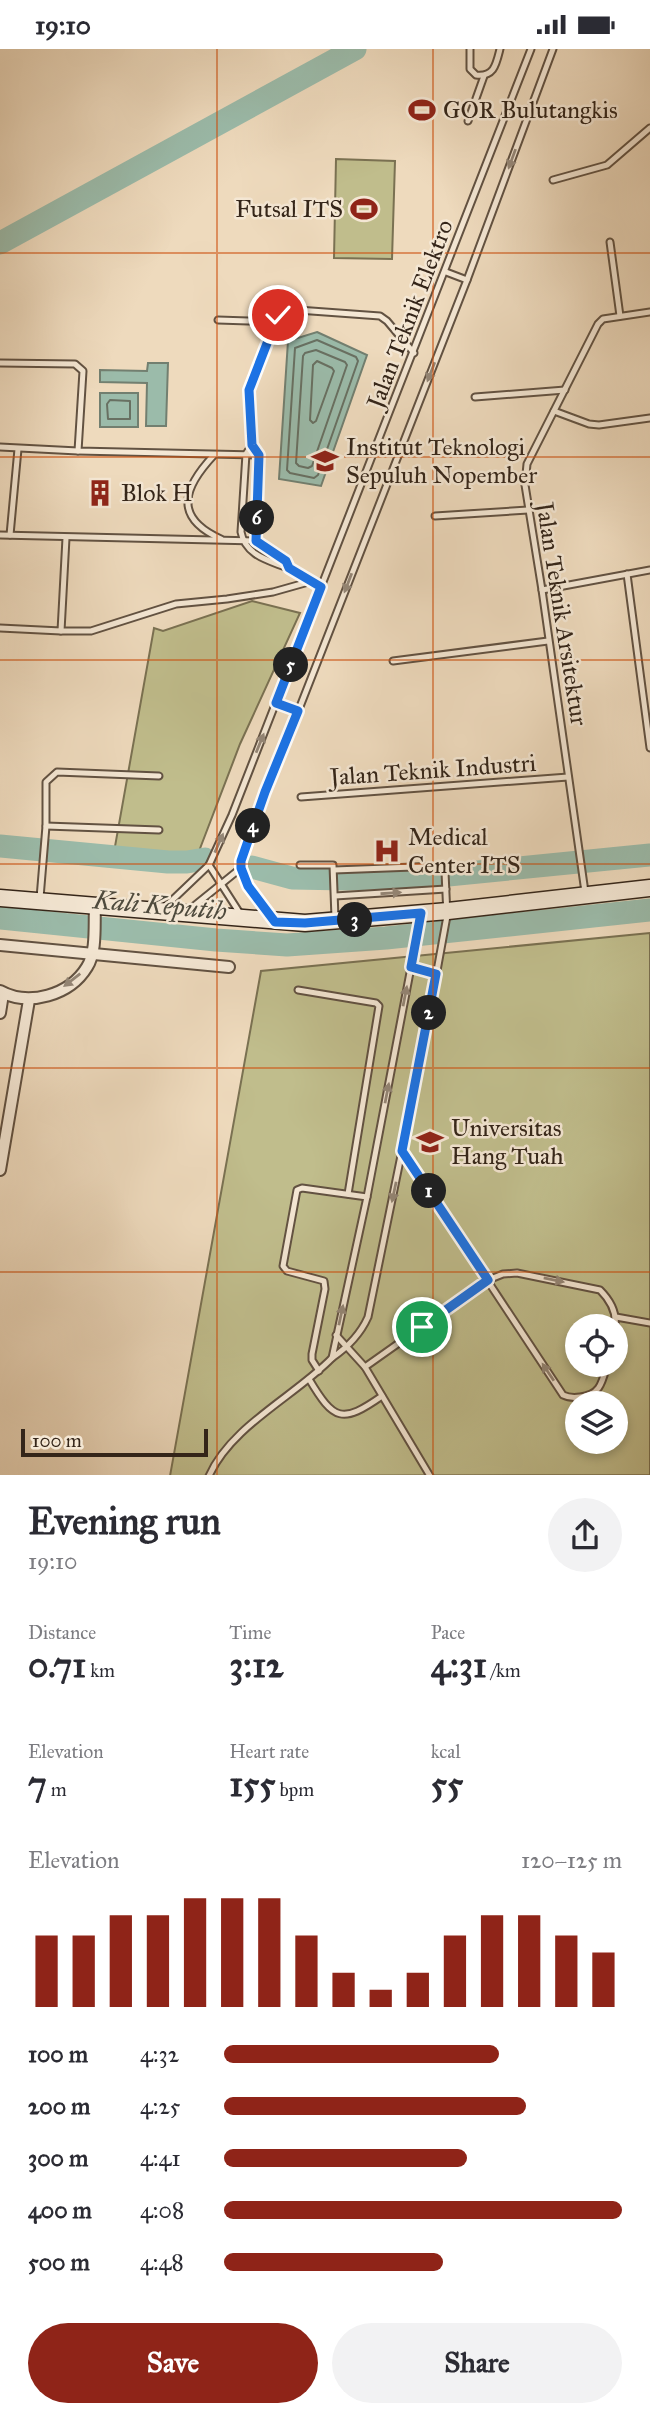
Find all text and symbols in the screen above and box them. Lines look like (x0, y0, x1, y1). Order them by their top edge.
text: 19:10 (35, 9, 91, 41)
sports icon: GOR Bulutangkis (407, 95, 437, 125)
place label: GOR Bulutangkis (443, 95, 618, 125)
one-way arrow (506, 148, 517, 169)
place label: Futsal ITS (235, 194, 343, 224)
sports icon: Futsal ITS (349, 194, 379, 224)
street label: Jalan Teknik Elektro (359, 215, 460, 415)
pin (248, 285, 308, 345)
icon: check (259, 296, 297, 334)
one-way arrow (426, 361, 437, 382)
place label: Institut Teknologi Sepuluh Nopember (346, 432, 537, 490)
school or university icon: Institut Teknologi Sepuluh Nopember (310, 446, 340, 476)
building icon: Blok H (85, 478, 115, 508)
place label: Blok H (121, 478, 192, 508)
street label: Jalan Teknik Arsitektur (529, 497, 594, 728)
pin: 6 (240, 501, 274, 535)
text: 6 (252, 506, 261, 529)
one-way arrow (343, 573, 354, 594)
pin: 5 (274, 647, 308, 683)
text: 5 (286, 653, 295, 676)
one-way arrow (254, 733, 265, 754)
street label: Jalan Teknik Industri (326, 748, 537, 792)
pin: 4 (236, 809, 270, 843)
text: 4 (247, 814, 258, 837)
place label: Medical Center ITS (408, 822, 520, 880)
one-way arrow (214, 833, 225, 854)
hospital icon: Medical Center ITS (372, 836, 402, 866)
water label: Kali Keputih (90, 883, 228, 928)
one-way arrow (380, 887, 402, 898)
pin: 3 (338, 903, 372, 937)
text: 3 (351, 908, 358, 931)
one-way arrow (63, 973, 81, 988)
one-way arrow (400, 985, 411, 1007)
pin: 2 (412, 995, 446, 1031)
text: 2 (424, 1001, 433, 1024)
one-way arrow (382, 1082, 393, 1104)
place label: Universitas Hang Tuah (451, 1113, 564, 1171)
school or university icon: Universitas Hang Tuah (415, 1127, 445, 1157)
pin: 1 (412, 1173, 446, 1209)
text: 1 (425, 1179, 432, 1202)
one-way arrow (388, 1181, 399, 1203)
one-way arrow (543, 1275, 565, 1286)
pin (392, 1297, 452, 1357)
one-way arrow (335, 1304, 346, 1326)
icon: arrive (403, 1308, 441, 1346)
map controls (565, 1314, 628, 1454)
button: locate (565, 1314, 628, 1377)
one-way arrow (541, 1362, 554, 1382)
button: layers (565, 1391, 628, 1454)
scale bar (21, 1427, 208, 1458)
text: 100 m (32, 1429, 82, 1452)
text: Evening run (28, 1498, 221, 1544)
button: share (548, 1498, 622, 1572)
text: 19:10 (28, 1547, 77, 1575)
text: Distance (28, 1621, 96, 1644)
text: Time (229, 1621, 271, 1644)
text: Pace (431, 1621, 465, 1644)
text: 0.71 (28, 1644, 86, 1687)
text: 3:12 (229, 1644, 283, 1687)
text: 4:31 (431, 1644, 487, 1687)
text: km (86, 1659, 115, 1682)
text: /km (487, 1659, 521, 1682)
text: Elevation (28, 1740, 103, 1763)
text: Heart rate (229, 1740, 309, 1763)
text: kcal (431, 1740, 461, 1763)
text: 7 (28, 1763, 47, 1806)
text: 155 (229, 1763, 275, 1806)
text: 55 (431, 1763, 463, 1806)
text: m (47, 1778, 67, 1801)
text: bpm (275, 1778, 314, 1801)
text: Elevation (28, 1846, 119, 1874)
text: 120–125 m (521, 1846, 622, 1874)
text: 100 m (28, 2040, 88, 2068)
text: 4:32 (140, 2040, 179, 2068)
text: 200 m (28, 2092, 90, 2120)
text: 4:25 (140, 2092, 180, 2120)
text: 300 m (28, 2144, 88, 2172)
text: 4:41 (140, 2144, 181, 2172)
text: 400 m (28, 2196, 92, 2224)
text: 4:08 (140, 2196, 184, 2224)
text: 500 m (28, 2248, 90, 2276)
text: 4:48 (140, 2248, 184, 2276)
button: Save (28, 2323, 318, 2403)
button: Share (332, 2323, 622, 2403)

